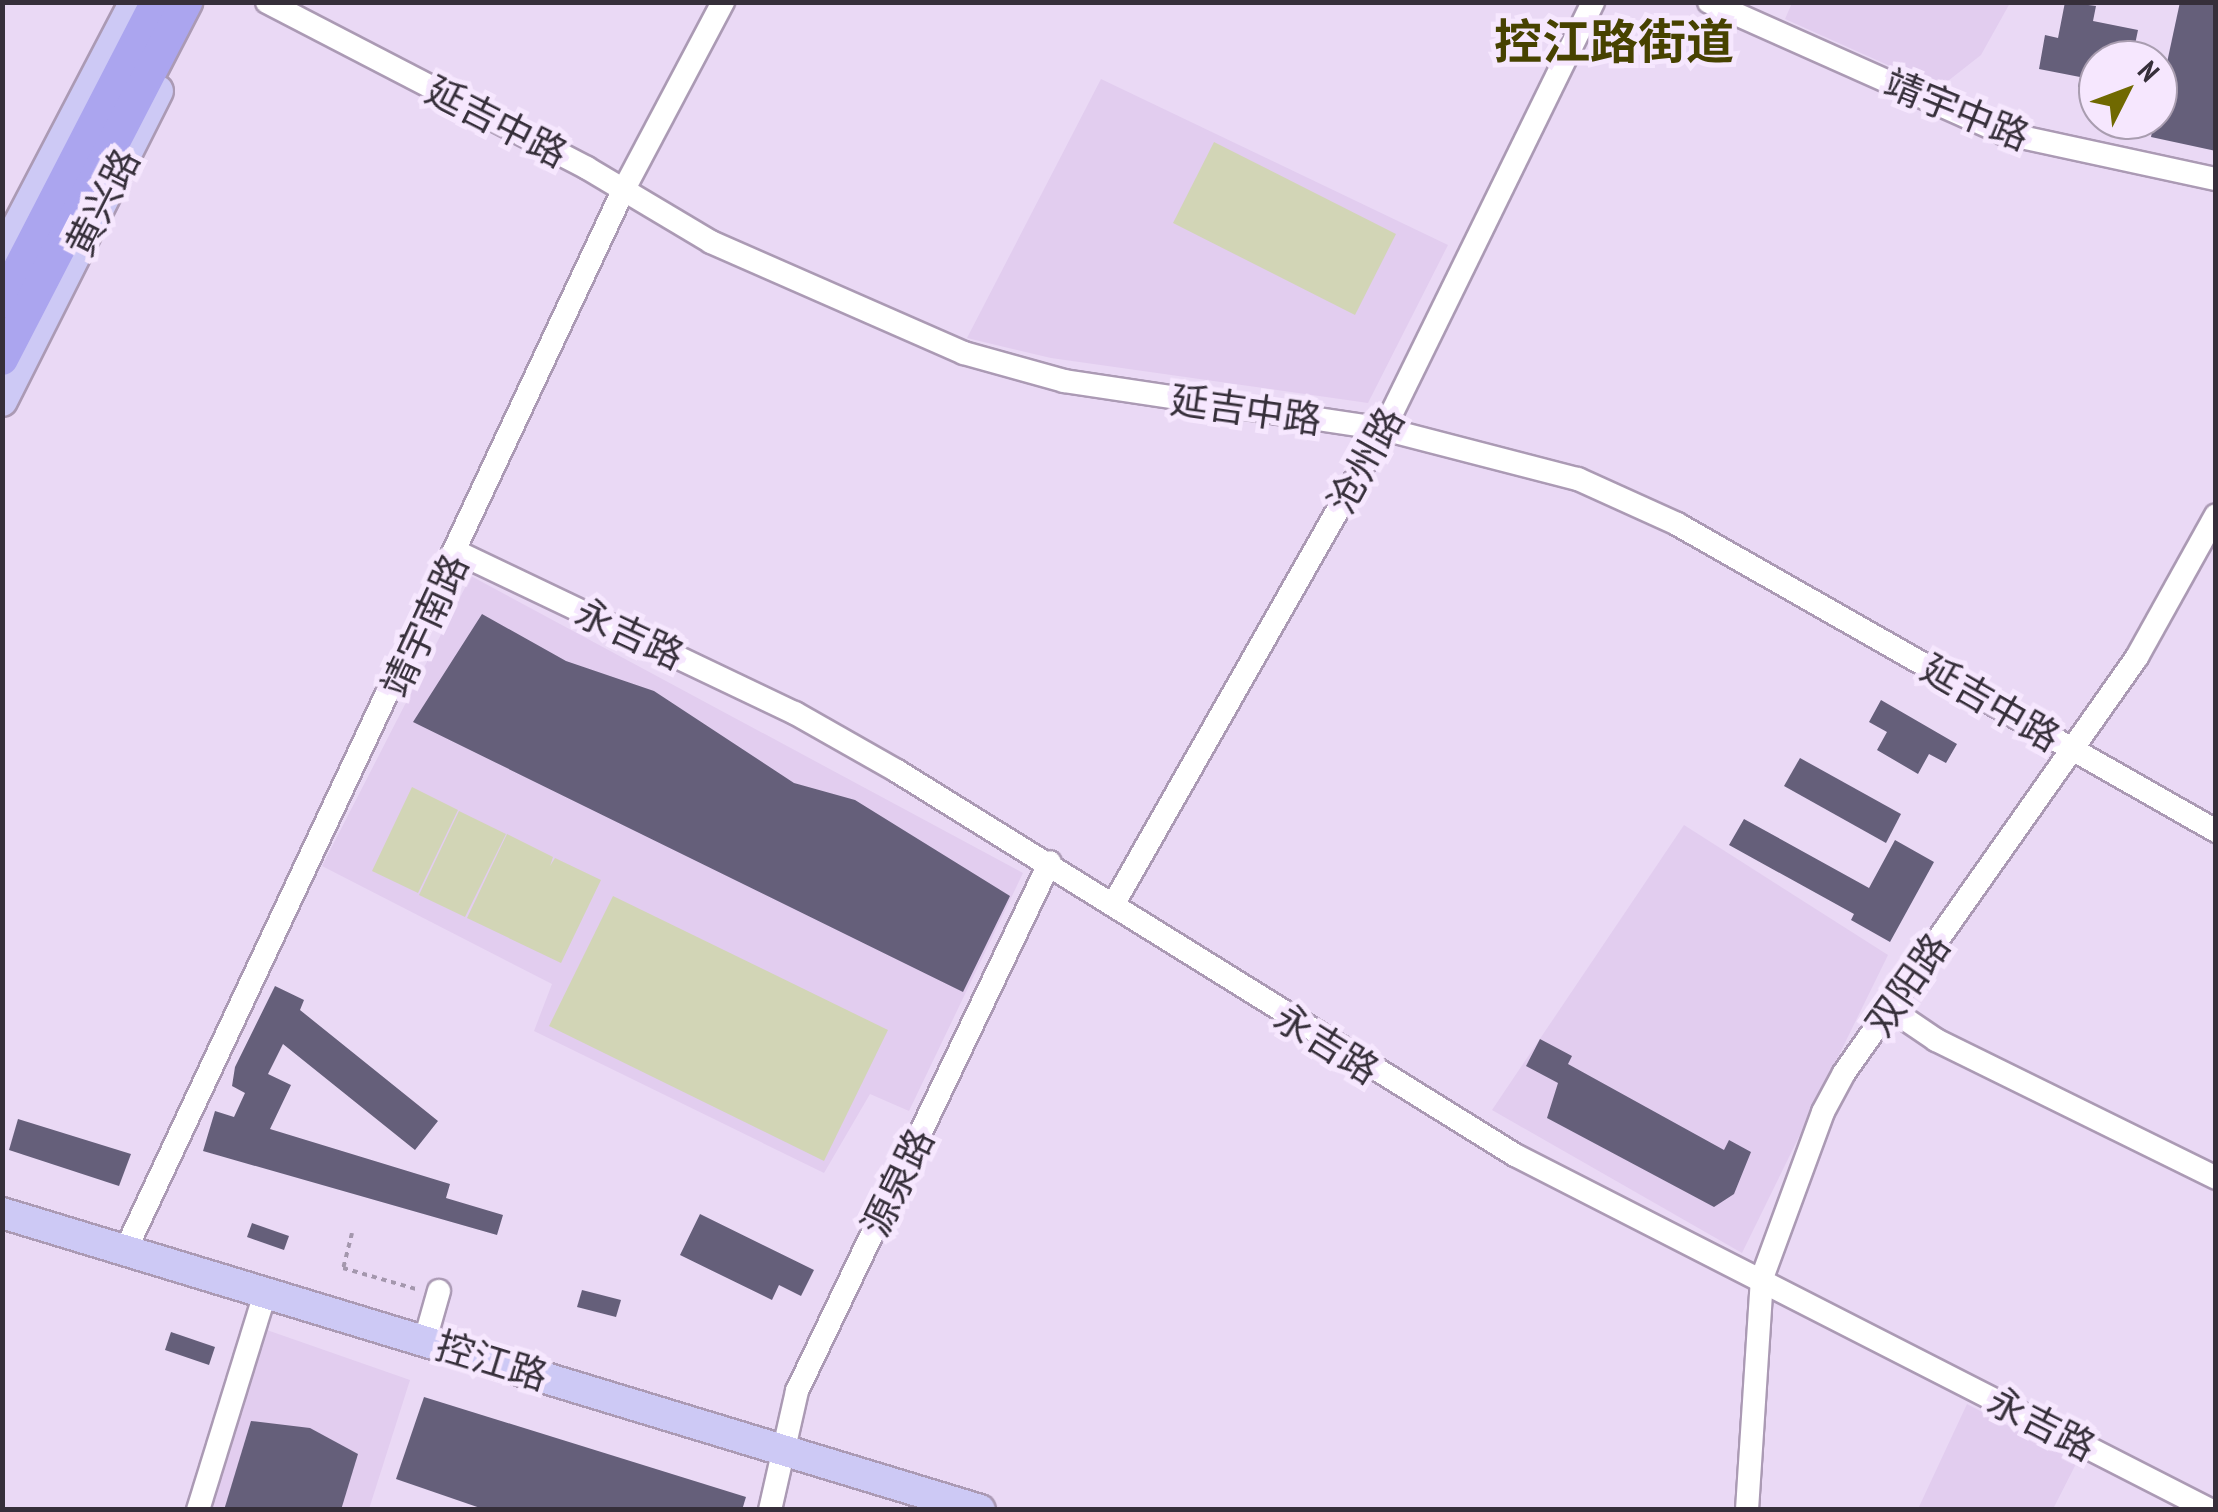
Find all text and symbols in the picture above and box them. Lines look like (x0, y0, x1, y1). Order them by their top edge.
district label: 控江路街道 (1494, 13, 1734, 71)
north arrow (2078, 40, 2178, 140)
text: N (2130, 53, 2168, 89)
street label: 靖宇中路 (1878, 59, 2036, 159)
street label: 延吉中路 (419, 66, 575, 176)
street label: 黄兴路 (56, 141, 148, 263)
street label: 延吉中路 (1168, 376, 1324, 442)
street label: 沧州路 (1317, 399, 1413, 521)
street label: 靖宇南路 (371, 546, 477, 704)
street label: 永吉路 (569, 588, 691, 678)
street label: 延吉中路 (1914, 644, 2068, 760)
street label: 双阳路 (1856, 924, 1958, 1044)
street label: 永吉路 (1267, 993, 1387, 1093)
street label: 源泉路 (852, 1121, 942, 1243)
street label: 控江路 (431, 1322, 553, 1398)
street label: 永吉路 (1981, 1377, 2103, 1469)

